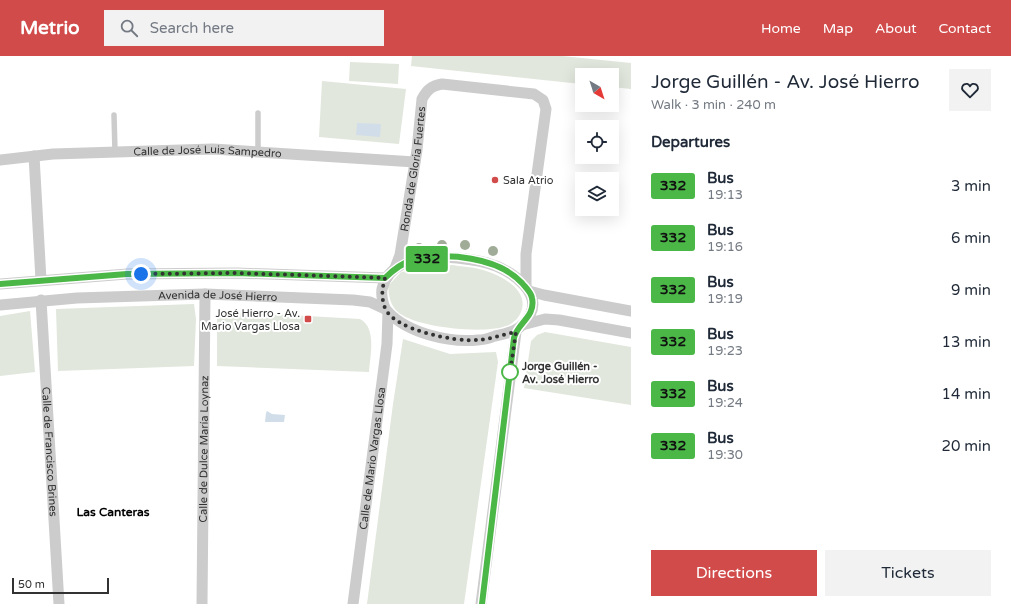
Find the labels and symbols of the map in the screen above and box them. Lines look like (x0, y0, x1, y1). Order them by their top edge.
north arrow (575, 68, 619, 112)
street label: Ronda de Gloria Fuertes (398, 106, 428, 232)
street label: Calle de José Luis Sampedro (133, 143, 282, 160)
place label: Sala Atrio (503, 174, 554, 187)
marker: Sala Atrio (490, 175, 500, 185)
line badge: 332 (404, 246, 450, 272)
your location (131, 264, 151, 284)
street label: Avenida de José Hierro (158, 288, 278, 304)
place label: José Hierro - Av. Mario Vargas Llosa (201, 307, 300, 333)
marker: José Hierro - Av. Mario Vargas Llosa (303, 314, 313, 324)
place label: Jorge Guillén - Av. José Hierro (521, 360, 600, 386)
marker: Jorge Guillén - Av. José Hierro (501, 363, 519, 381)
street label: Calle de Dulce María Loynaz (197, 375, 211, 523)
street label: Calle de Francisco Brines (39, 386, 60, 517)
street label: Calle de Mario Vargas Llosa (357, 386, 388, 530)
district label: Las Canteras (76, 505, 150, 519)
scale bar (12, 576, 109, 595)

